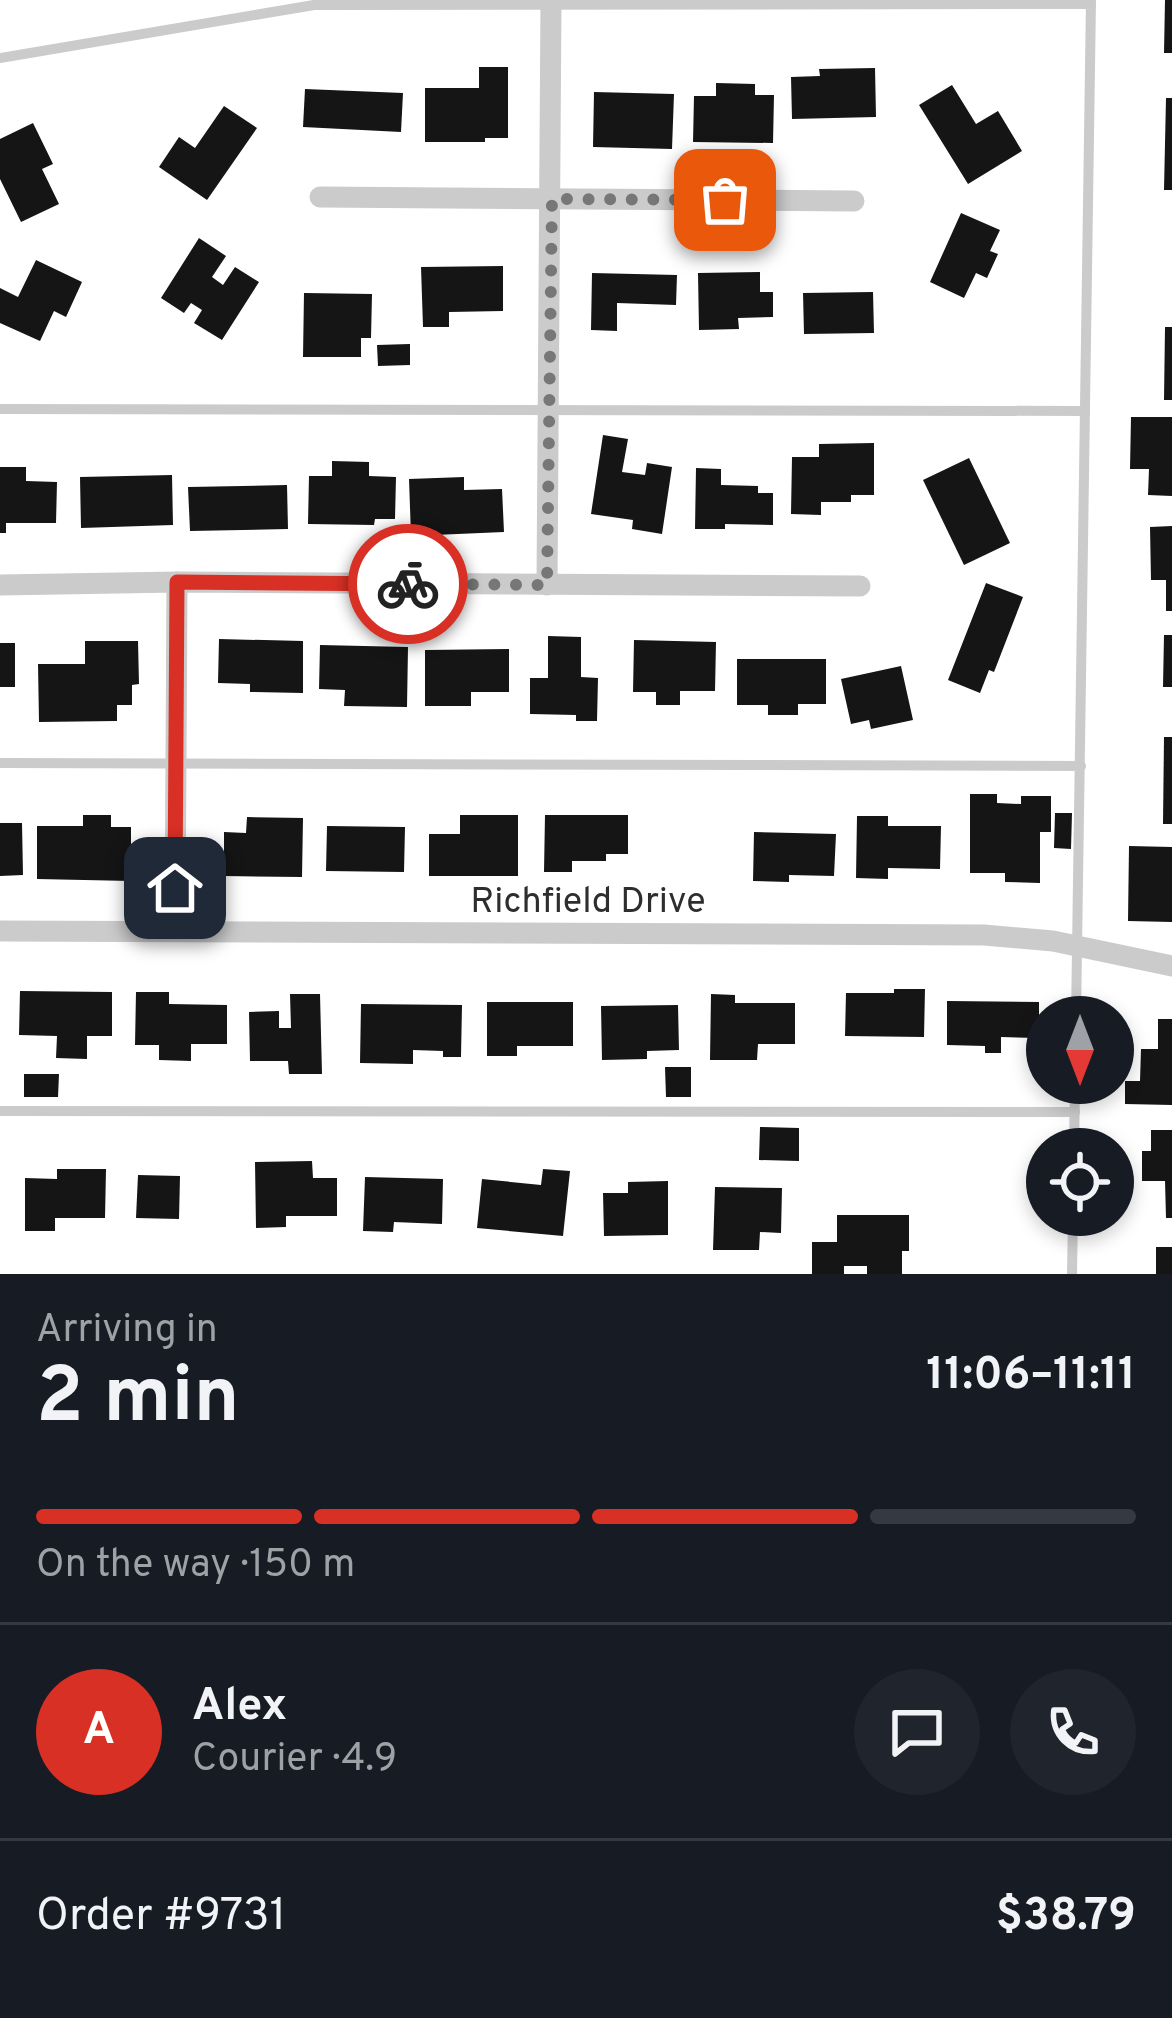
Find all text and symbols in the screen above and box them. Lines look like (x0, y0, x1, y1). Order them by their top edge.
pin (674, 149, 776, 251)
icon: bag (692, 167, 758, 233)
courier (348, 524, 468, 644)
icon: bike (375, 551, 441, 617)
pin (124, 837, 226, 939)
icon: home (142, 855, 208, 921)
street label: Richfield Drive (470, 880, 706, 926)
north arrow (1026, 996, 1134, 1104)
map controls (1026, 996, 1134, 1236)
button: locate (1026, 1128, 1134, 1236)
text: Arriving in (36, 1307, 218, 1356)
text: 11:06–11:11 (926, 1348, 1136, 1405)
text: 2 min (36, 1351, 240, 1450)
text: On the way · 150 m (36, 1542, 355, 1591)
button: chat (854, 1669, 980, 1795)
button: phone (1010, 1669, 1136, 1795)
text: Alex (192, 1679, 287, 1736)
text: A (83, 1703, 115, 1760)
text: Courier · 4.9 (192, 1736, 397, 1785)
text: Order #9731 (36, 1889, 286, 1946)
text: $38.79 (996, 1889, 1136, 1946)

